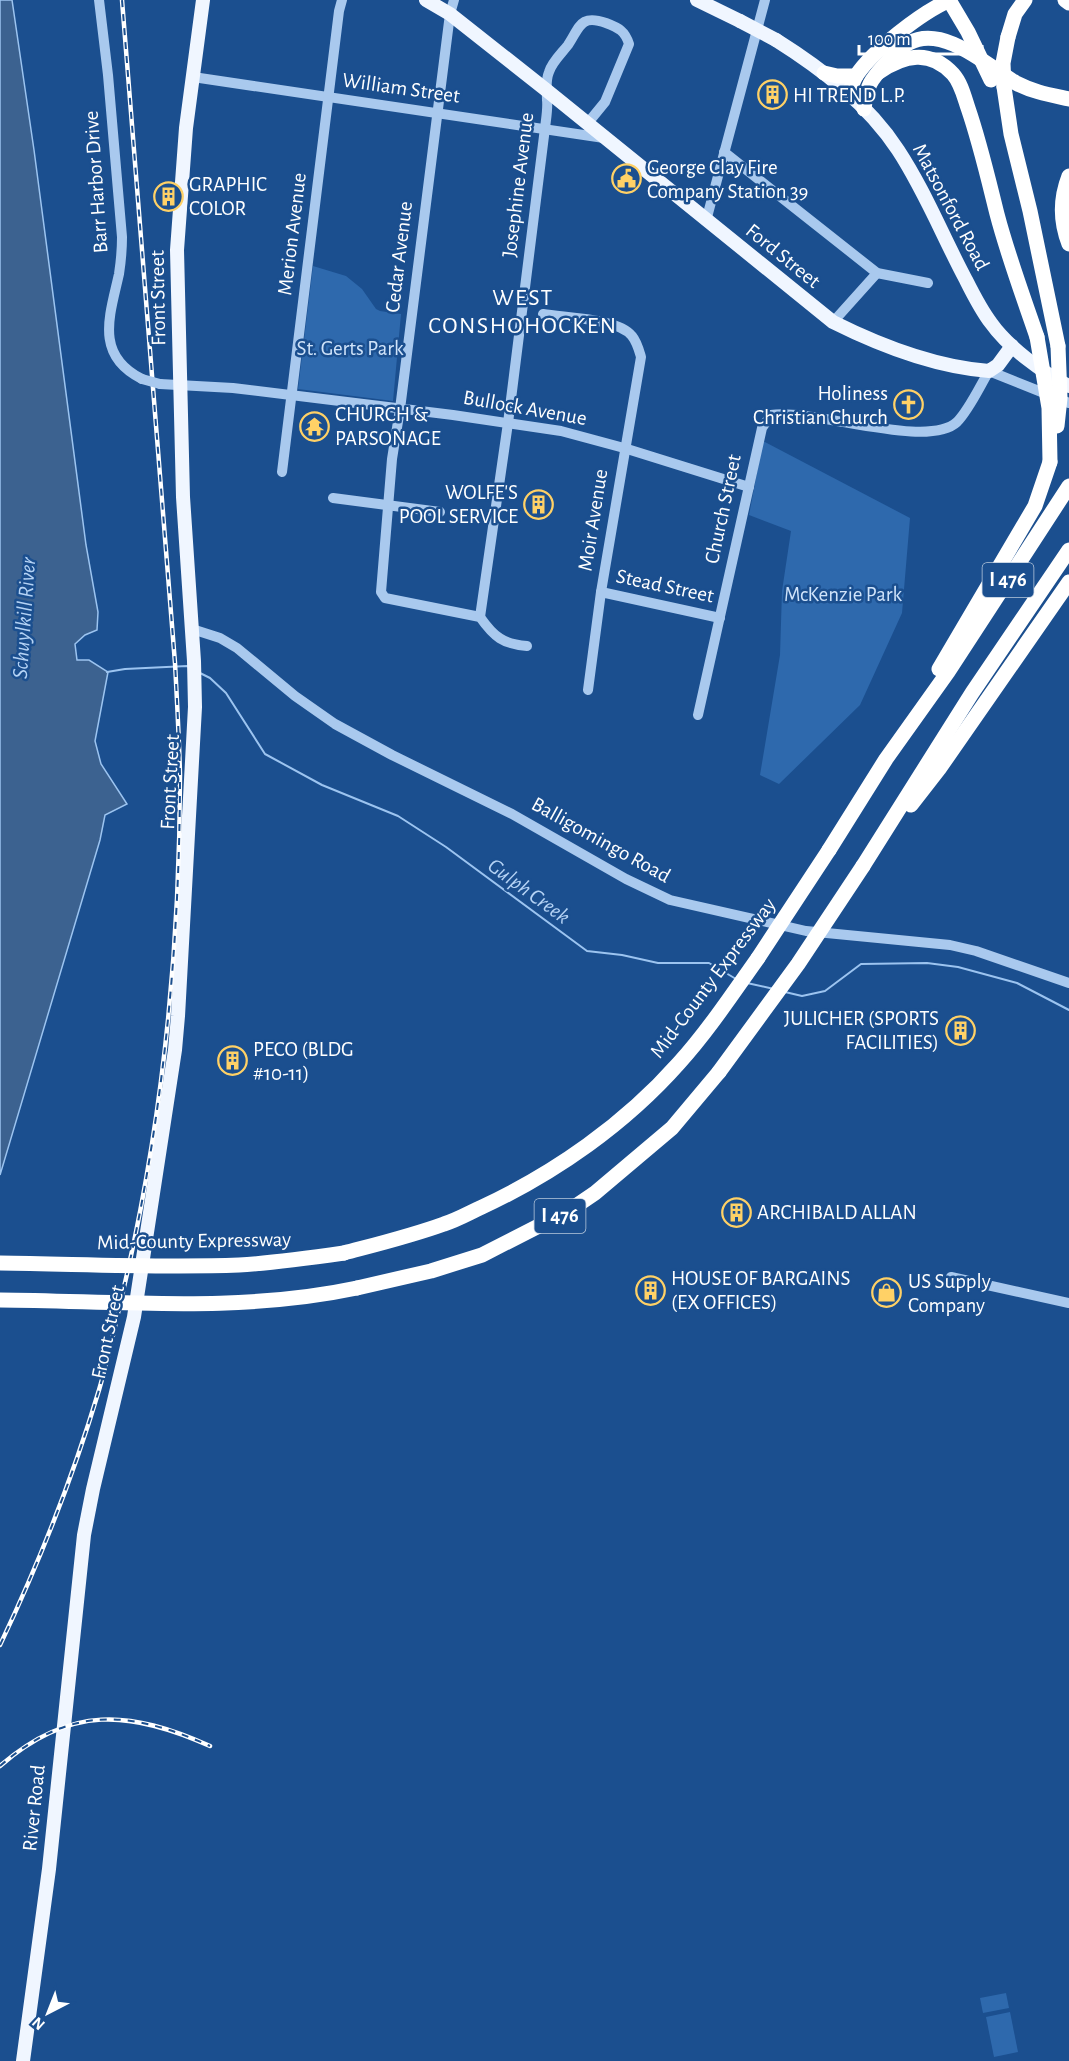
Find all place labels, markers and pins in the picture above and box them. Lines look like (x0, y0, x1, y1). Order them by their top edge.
building icon: HI TREND L.P. (756, 79, 788, 111)
place label: HI TREND L.P. (793, 85, 905, 106)
place label: George Clay Fire Company Station 39 (647, 157, 808, 202)
public building icon: George Clay Fire Company Station 39 (610, 163, 642, 195)
place label: GRAPHIC COLOR (189, 174, 267, 219)
building icon: GRAPHIC COLOR (152, 180, 184, 212)
place label: Holiness Christian Church (753, 383, 888, 428)
church icon: Holiness Christian Church (893, 389, 925, 421)
place label: CHURCH & PARSONAGE (335, 404, 441, 449)
temple icon: CHURCH & PARSONAGE (298, 410, 330, 442)
place label: WOLFE'S POOL SERVICE (399, 482, 518, 527)
building icon: WOLFE'S POOL SERVICE (523, 488, 555, 520)
place label: JULICHER (SPORTS FACILITIES) (784, 1008, 939, 1053)
building icon: JULICHER (SPORTS FACILITIES) (944, 1014, 976, 1046)
place label: PECO (BLDG #10-11) (253, 1039, 354, 1084)
building icon: PECO (BLDG #10-11) (216, 1045, 248, 1077)
building icon: ARCHIBALD ALLAN (720, 1196, 752, 1228)
place label: ARCHIBALD ALLAN (757, 1202, 917, 1223)
place label: HOUSE OF BARGAINS (EX OFFICES) (671, 1268, 850, 1313)
place label: US Supply Company (908, 1271, 991, 1316)
building icon: HOUSE OF BARGAINS (EX OFFICES) (634, 1274, 666, 1306)
shop icon: US Supply Company (871, 1277, 903, 1309)

